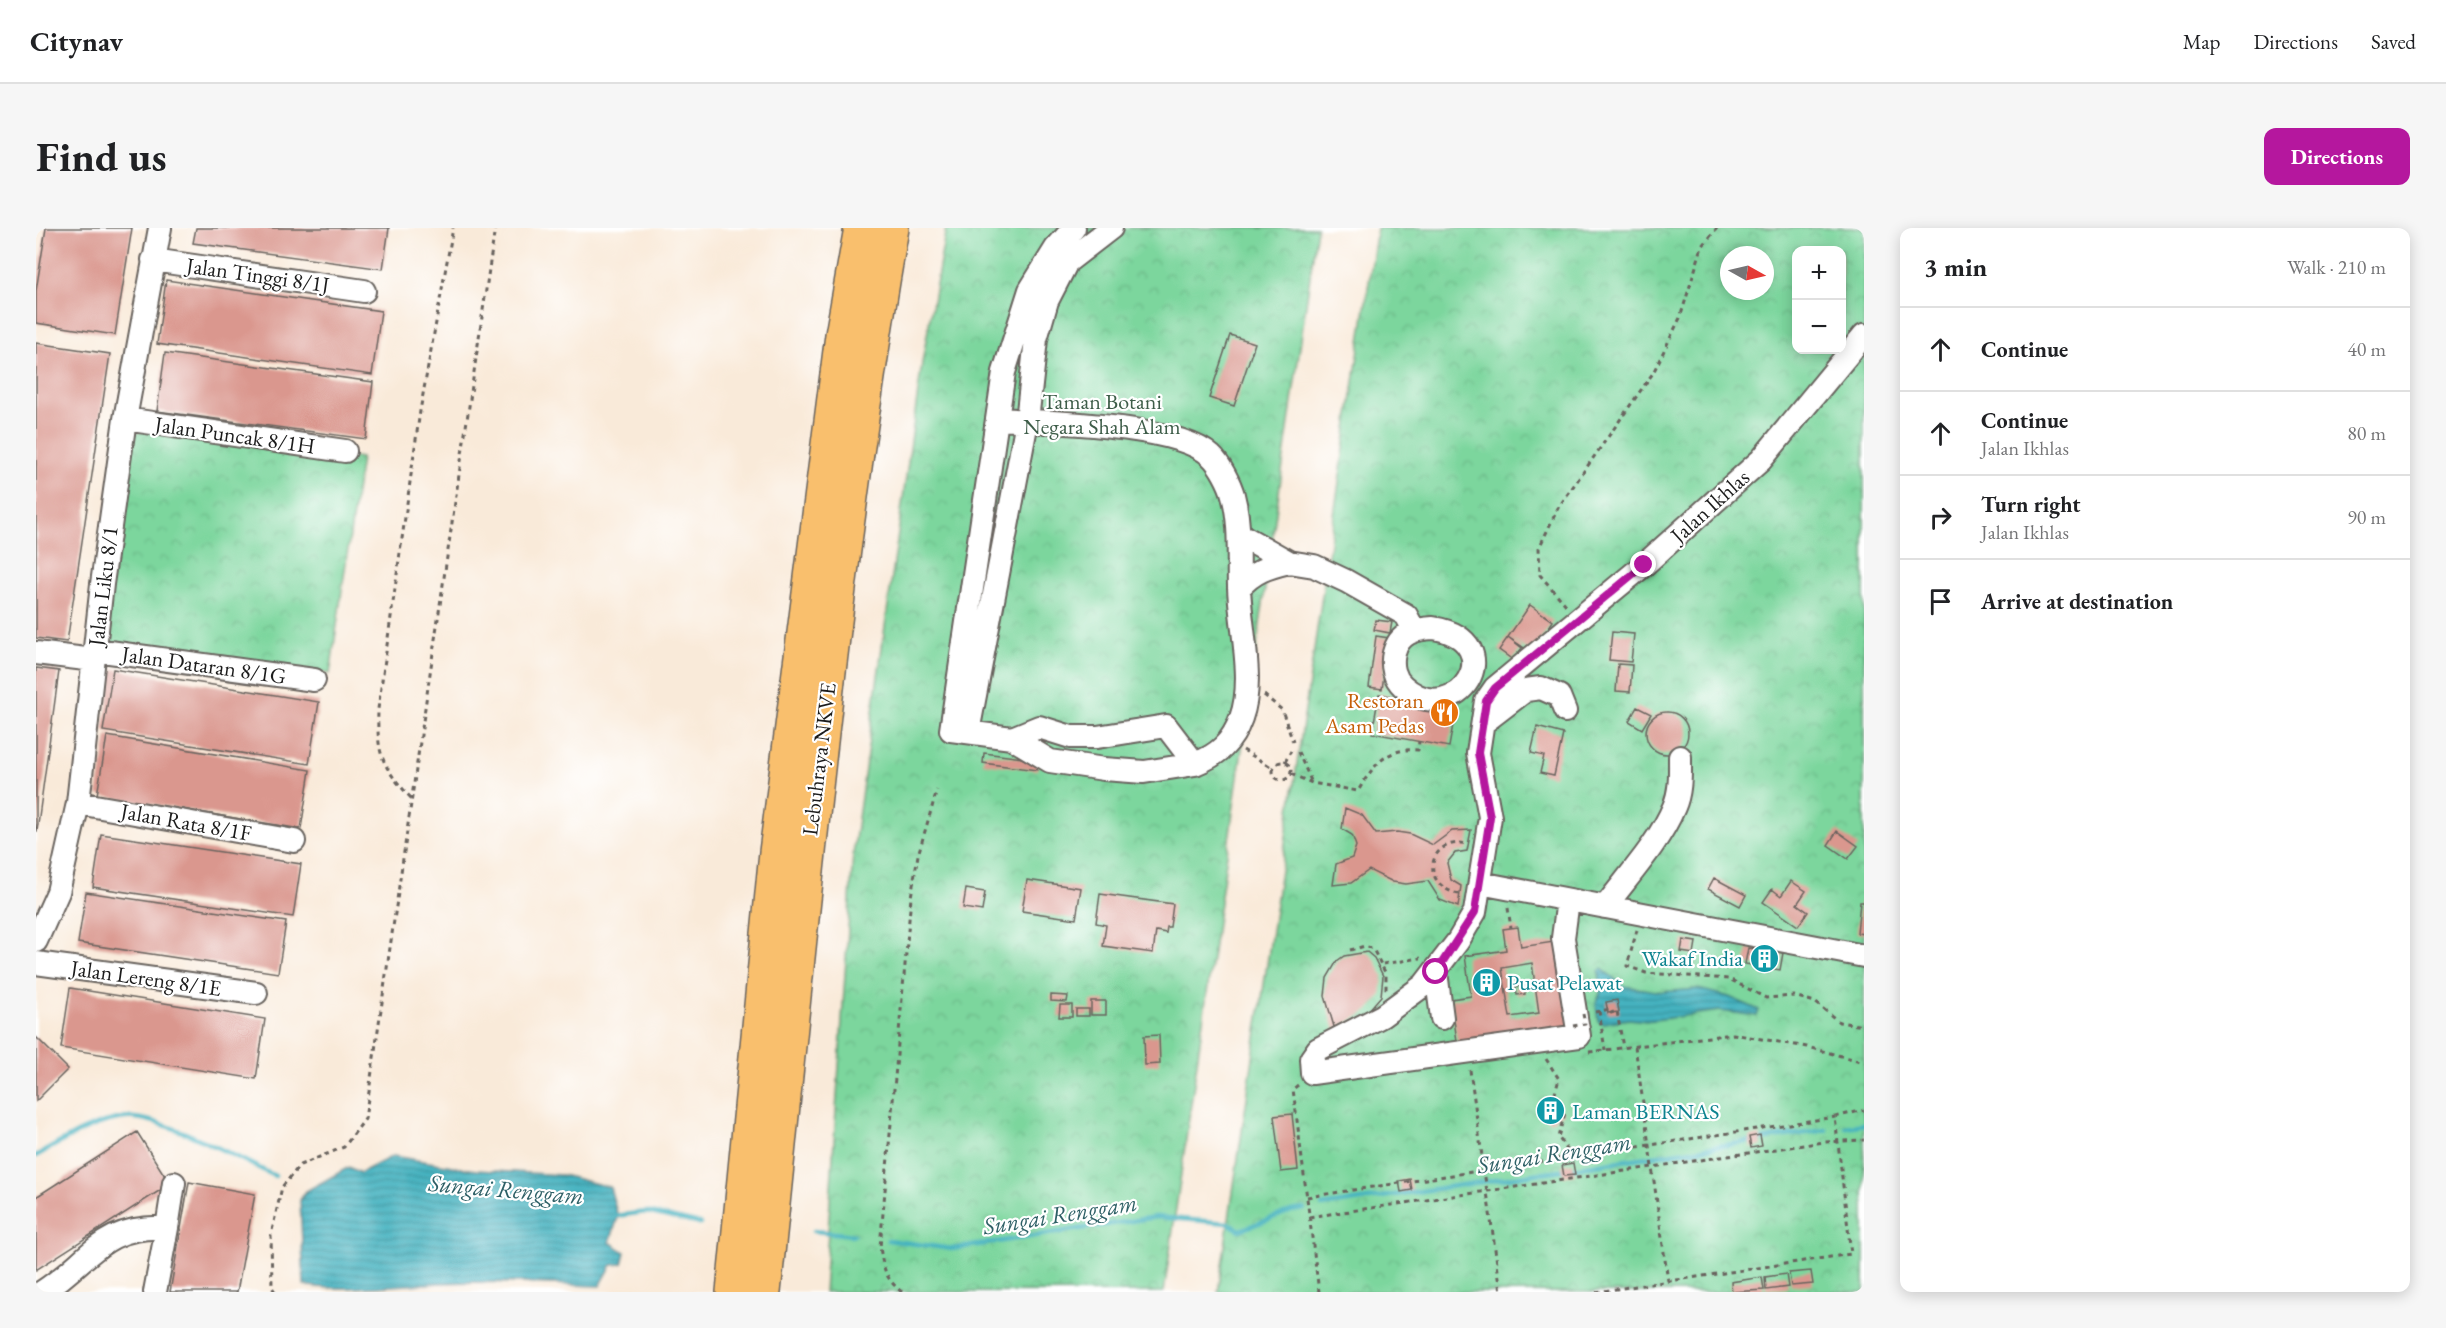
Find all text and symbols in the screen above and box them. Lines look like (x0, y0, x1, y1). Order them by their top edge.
text: Citynav (30, 23, 123, 59)
text: Map (2183, 28, 2220, 55)
text: Directions (2253, 28, 2338, 55)
text: Saved (2371, 28, 2416, 55)
button: Directions (2264, 128, 2410, 185)
text: Find us (36, 129, 167, 184)
north arrow (1720, 246, 1774, 300)
map controls (1792, 246, 1846, 354)
button: + (1792, 246, 1846, 300)
street label: Jalan Tinggi 8/1J (183, 250, 332, 299)
text: 3 min (1924, 250, 1987, 284)
text: Walk · 210 m (2287, 254, 2386, 280)
button: − (1792, 300, 1846, 354)
icon: ahead (1924, 333, 1957, 366)
text: Continue (1981, 335, 2068, 364)
text: 40 m (2347, 336, 2386, 362)
park label: Taman Botani Negara Shah Alam (1023, 387, 1181, 441)
text: Continue (1981, 406, 2068, 435)
street label: Jalan Puncak 8/1H (151, 409, 317, 461)
icon: ahead (1924, 417, 1957, 450)
text: 80 m (2347, 420, 2386, 446)
text: Jalan Ikhlas (1981, 435, 2069, 461)
street label: Jalan Ikhlas (1663, 463, 1756, 550)
text: Turn right (1981, 490, 2080, 519)
icon: right (1924, 501, 1957, 534)
text: 90 m (2347, 504, 2386, 530)
text: Jalan Ikhlas (1981, 519, 2069, 545)
street label: Jalan Liku 8/1 (81, 524, 125, 650)
route end (1630, 551, 1656, 577)
icon: arrive (1924, 585, 1957, 618)
text: Arrive at destination (1981, 587, 2173, 616)
street label: Jalan Dataran 8/1G (118, 639, 288, 691)
street label: Lebuhraya NKVE (795, 681, 843, 837)
place label: Restoran Asam Pedas (1324, 686, 1424, 740)
restaurant icon: Restoran Asam Pedas (1429, 697, 1461, 729)
street label: Jalan Rata 8/1F (116, 796, 254, 848)
building icon: Wakaf India (1748, 942, 1780, 974)
place label: Wakaf India (1641, 944, 1743, 973)
street label: Jalan Lereng 8/1E (67, 953, 223, 1003)
route start (1422, 958, 1448, 984)
building icon: Pusat Pelawat (1470, 966, 1502, 998)
place label: Pusat Pelawat (1507, 968, 1622, 997)
building icon: Laman BERNAS (1535, 1095, 1567, 1127)
place label: Laman BERNAS (1572, 1097, 1719, 1126)
water label: Sungai Renggam (1474, 1126, 1633, 1181)
water label: Sungai Renggam (426, 1167, 585, 1211)
water label: Sungai Renggam (980, 1187, 1139, 1242)

